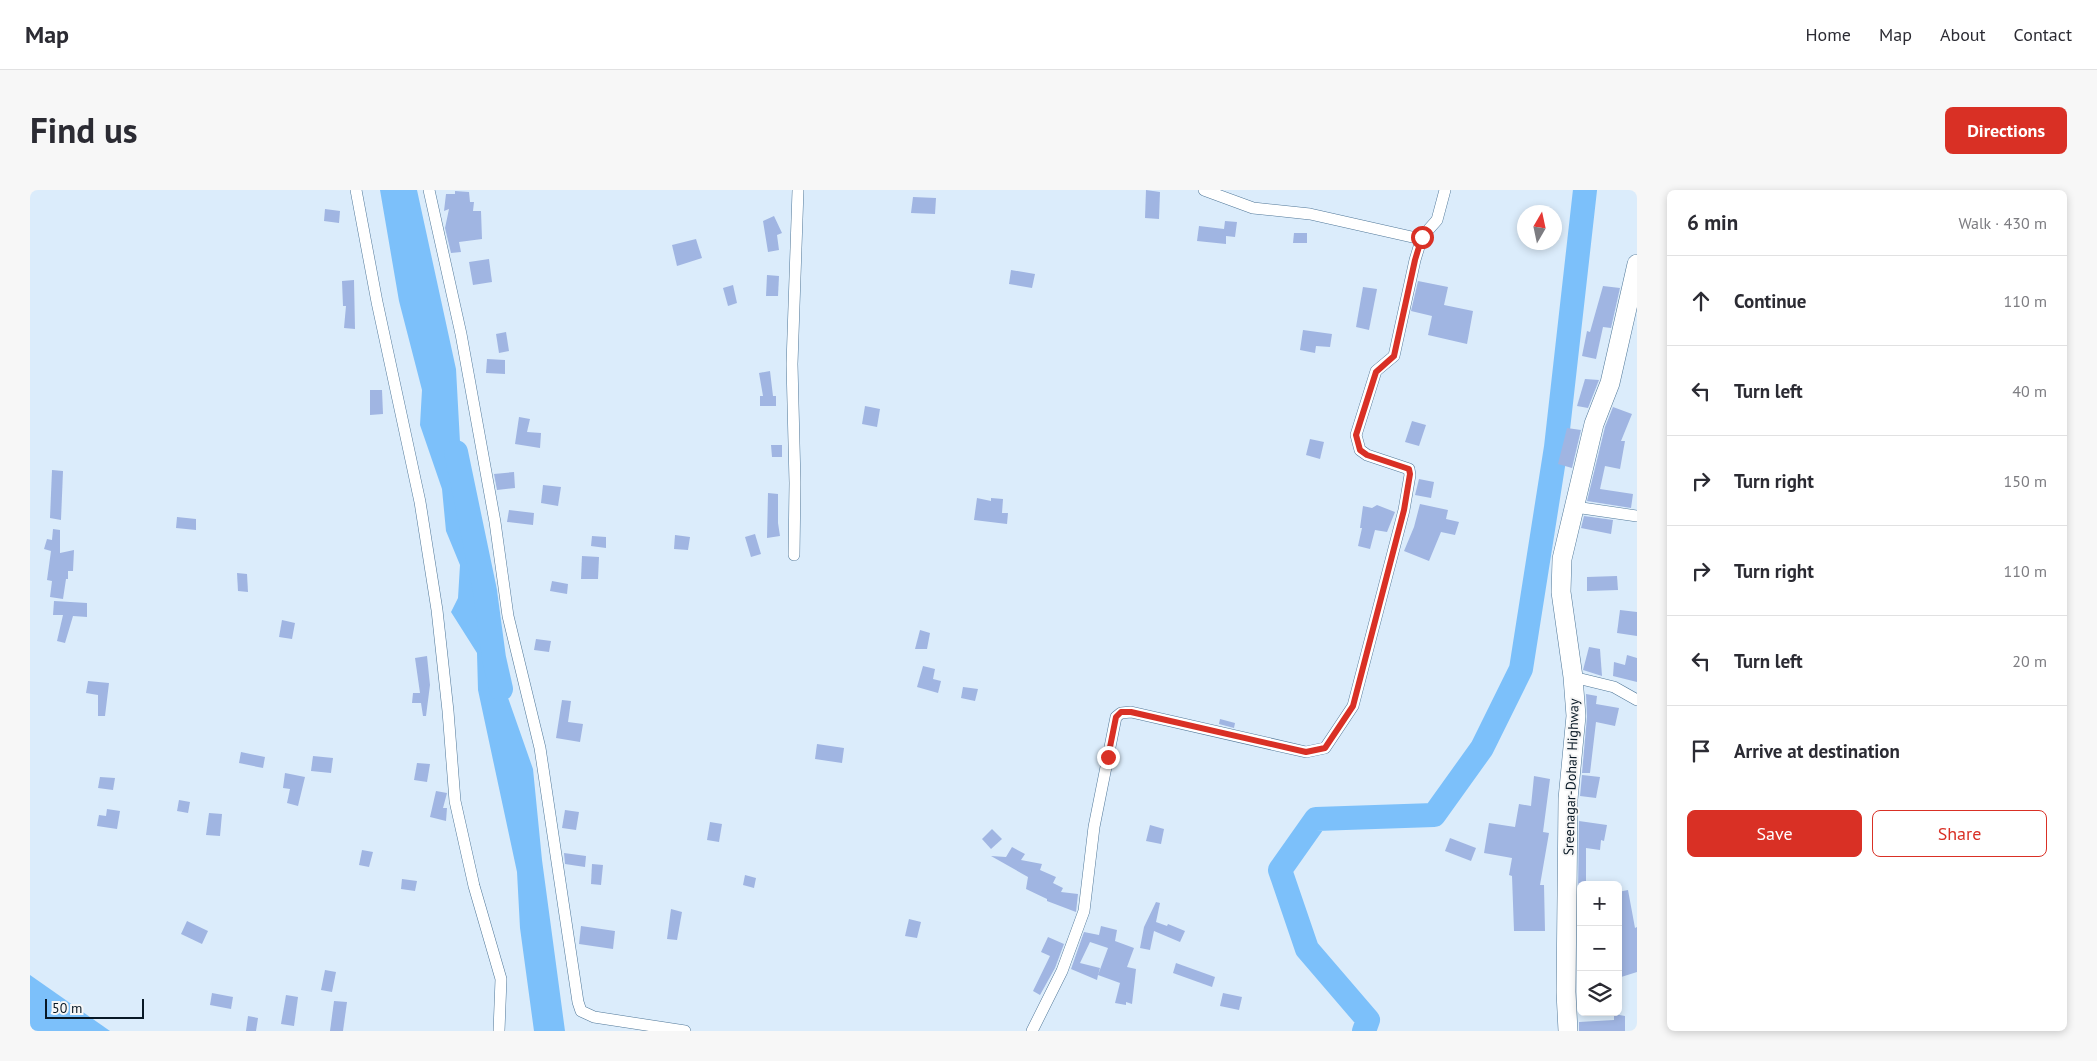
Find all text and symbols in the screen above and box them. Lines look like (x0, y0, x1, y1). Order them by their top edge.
text: Map (25, 19, 69, 50)
text: Home (1805, 23, 1851, 46)
text: Map (1879, 23, 1912, 46)
text: About (1940, 23, 1986, 46)
text: Contact (2014, 23, 2072, 46)
text: Find us (30, 107, 138, 153)
button: Directions (1945, 107, 2067, 154)
north arrow (1517, 205, 1562, 250)
text: 6 min (1687, 209, 1738, 236)
text: Walk · 430 m (1958, 213, 2047, 233)
route start (1411, 226, 1434, 249)
icon: ahead (1687, 287, 1715, 315)
text: Continue (1734, 289, 1806, 313)
text: 110 m (2004, 291, 2047, 311)
icon: left (1687, 377, 1715, 405)
text: Turn left (1734, 379, 1803, 403)
text: 40 m (2012, 381, 2047, 401)
icon: right (1687, 467, 1715, 495)
text: Turn right (1734, 469, 1814, 493)
text: 150 m (2004, 471, 2047, 491)
icon: right (1687, 557, 1715, 585)
text: Turn right (1734, 559, 1814, 583)
text: 110 m (2004, 561, 2047, 581)
icon: left (1687, 647, 1715, 675)
text: Turn left (1734, 649, 1803, 673)
text: 20 m (2012, 651, 2047, 671)
street label: Sreenagar-Dohar Highway (1559, 698, 1583, 856)
icon: arrive (1687, 737, 1715, 765)
text: Arrive at destination (1734, 739, 1900, 763)
route end (1097, 746, 1120, 769)
button: Save (1687, 810, 1862, 857)
button: Share (1872, 810, 2047, 857)
map controls (1577, 881, 1622, 1016)
button: + (1577, 881, 1622, 926)
button: − (1577, 926, 1622, 971)
button: layers (1577, 971, 1622, 1016)
scale bar (45, 996, 144, 1019)
text: 50 m (52, 999, 82, 1017)

